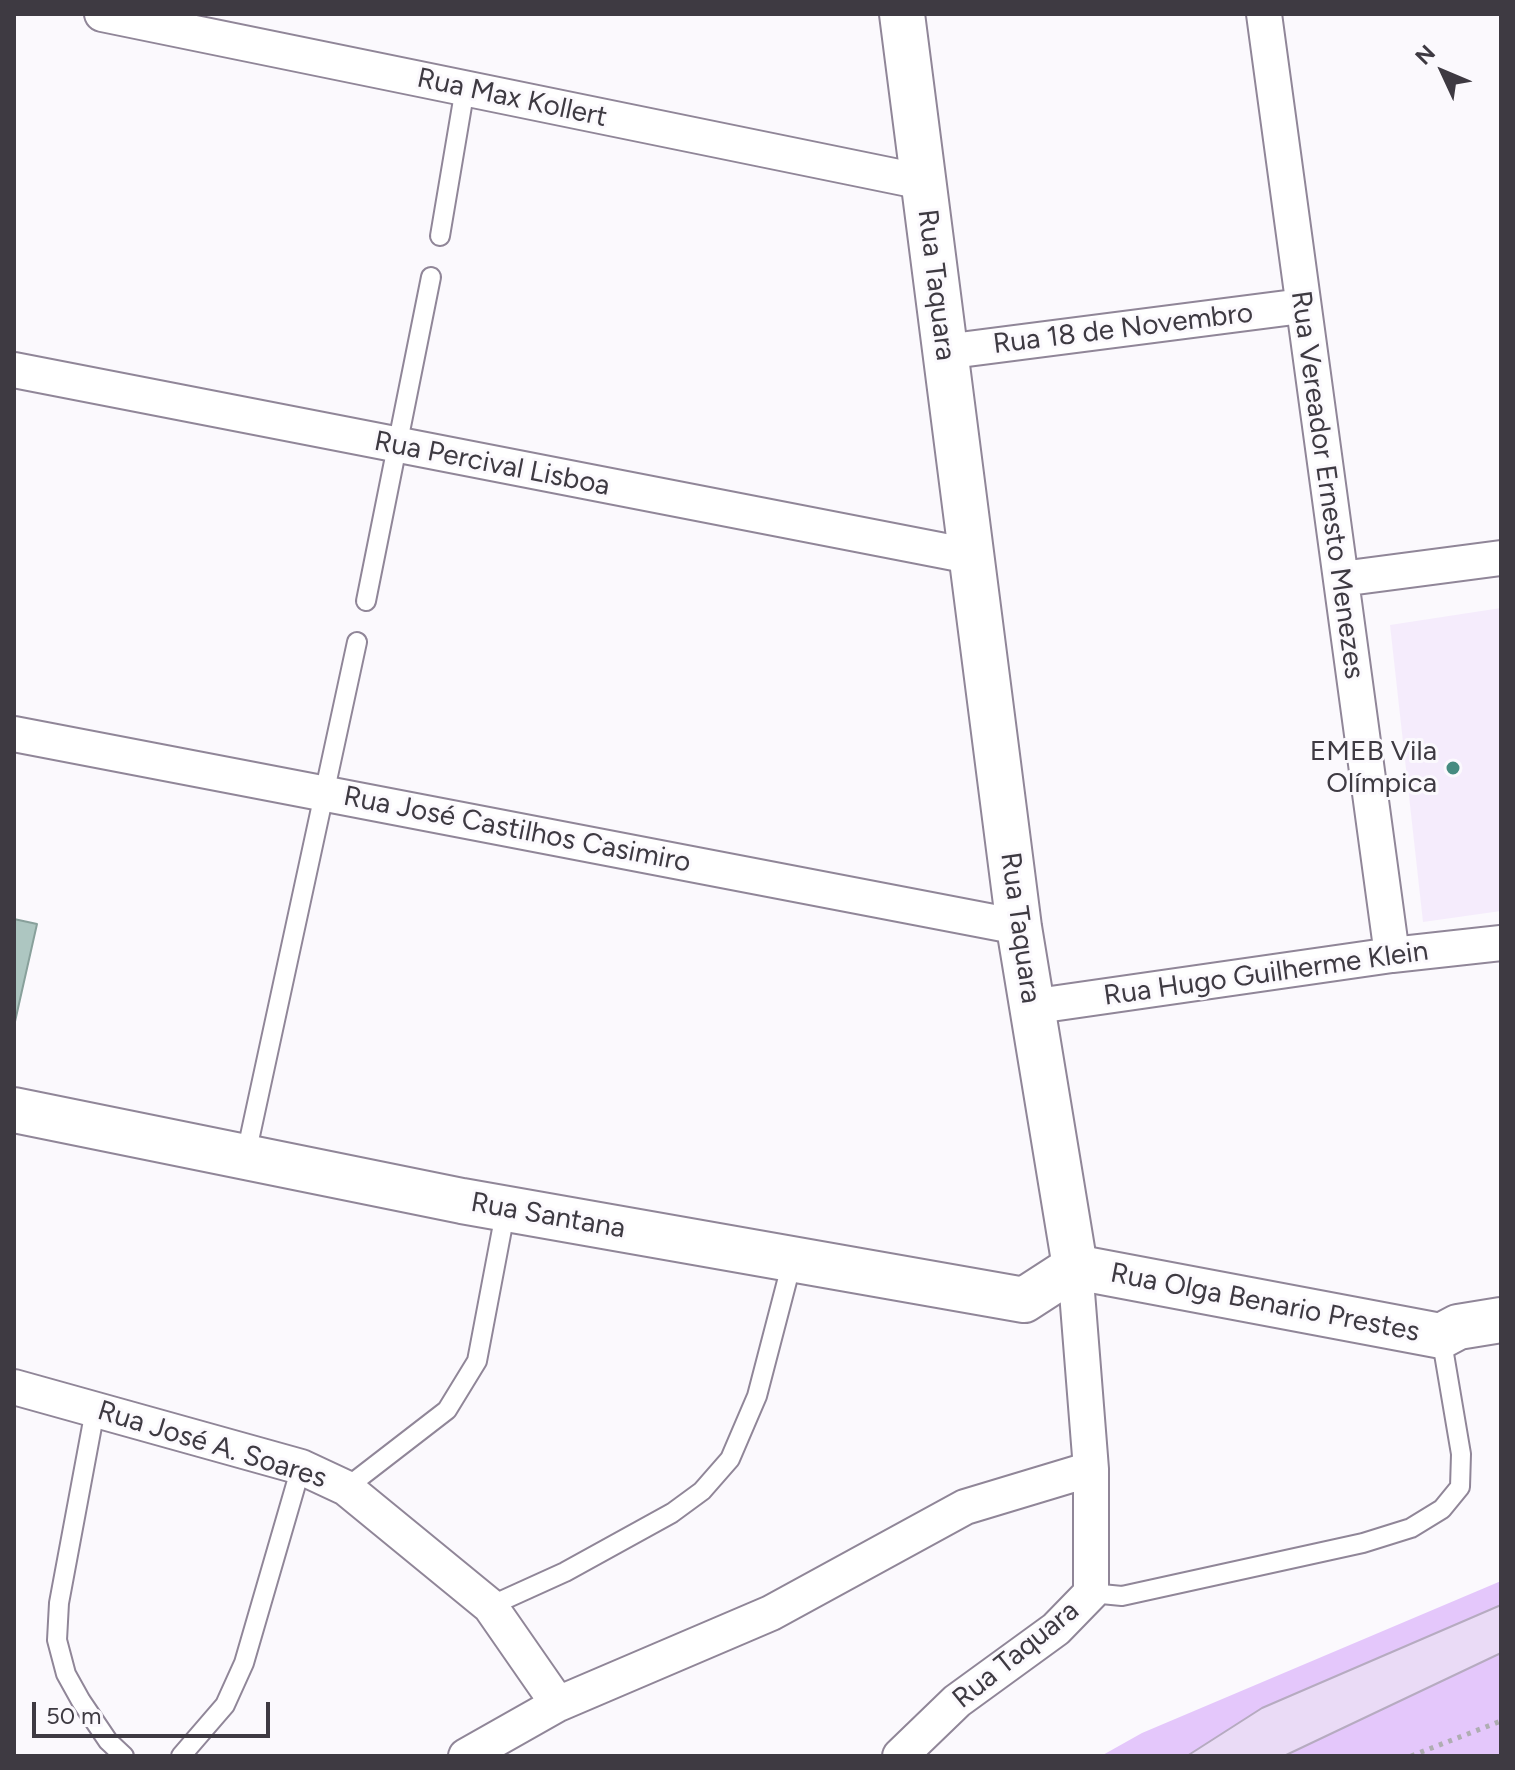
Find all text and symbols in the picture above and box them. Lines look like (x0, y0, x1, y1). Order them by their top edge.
north arrow (1403, 32, 1483, 112)
text: N (1410, 39, 1441, 70)
street label: Rua Max Kollert (414, 61, 610, 135)
street label: Rua Taquara (910, 207, 962, 363)
street label: Rua Vereador Ernesto Menezes (1283, 289, 1371, 681)
street label: Rua 18 de Novembro (991, 296, 1255, 362)
street label: Rua Percival Lisboa (371, 425, 613, 503)
place label: EMEB Vila Olímpica (1310, 735, 1437, 801)
marker: EMEB Vila Olímpica (1444, 759, 1462, 777)
street label: Rua José Castilhos Casimiro (341, 780, 693, 880)
street label: Rua Taquara (993, 850, 1047, 1006)
street label: Rua Hugo Guilherme Klein (1102, 935, 1430, 1013)
street label: Rua Santana (468, 1186, 628, 1246)
street label: Rua Olga Benario Prestes (1108, 1257, 1422, 1349)
street label: Rua José A. Soares (94, 1394, 330, 1496)
street label: Rua Taquara (946, 1594, 1086, 1716)
scale bar (36, 1686, 274, 1736)
text: 50 m (46, 1701, 102, 1730)

